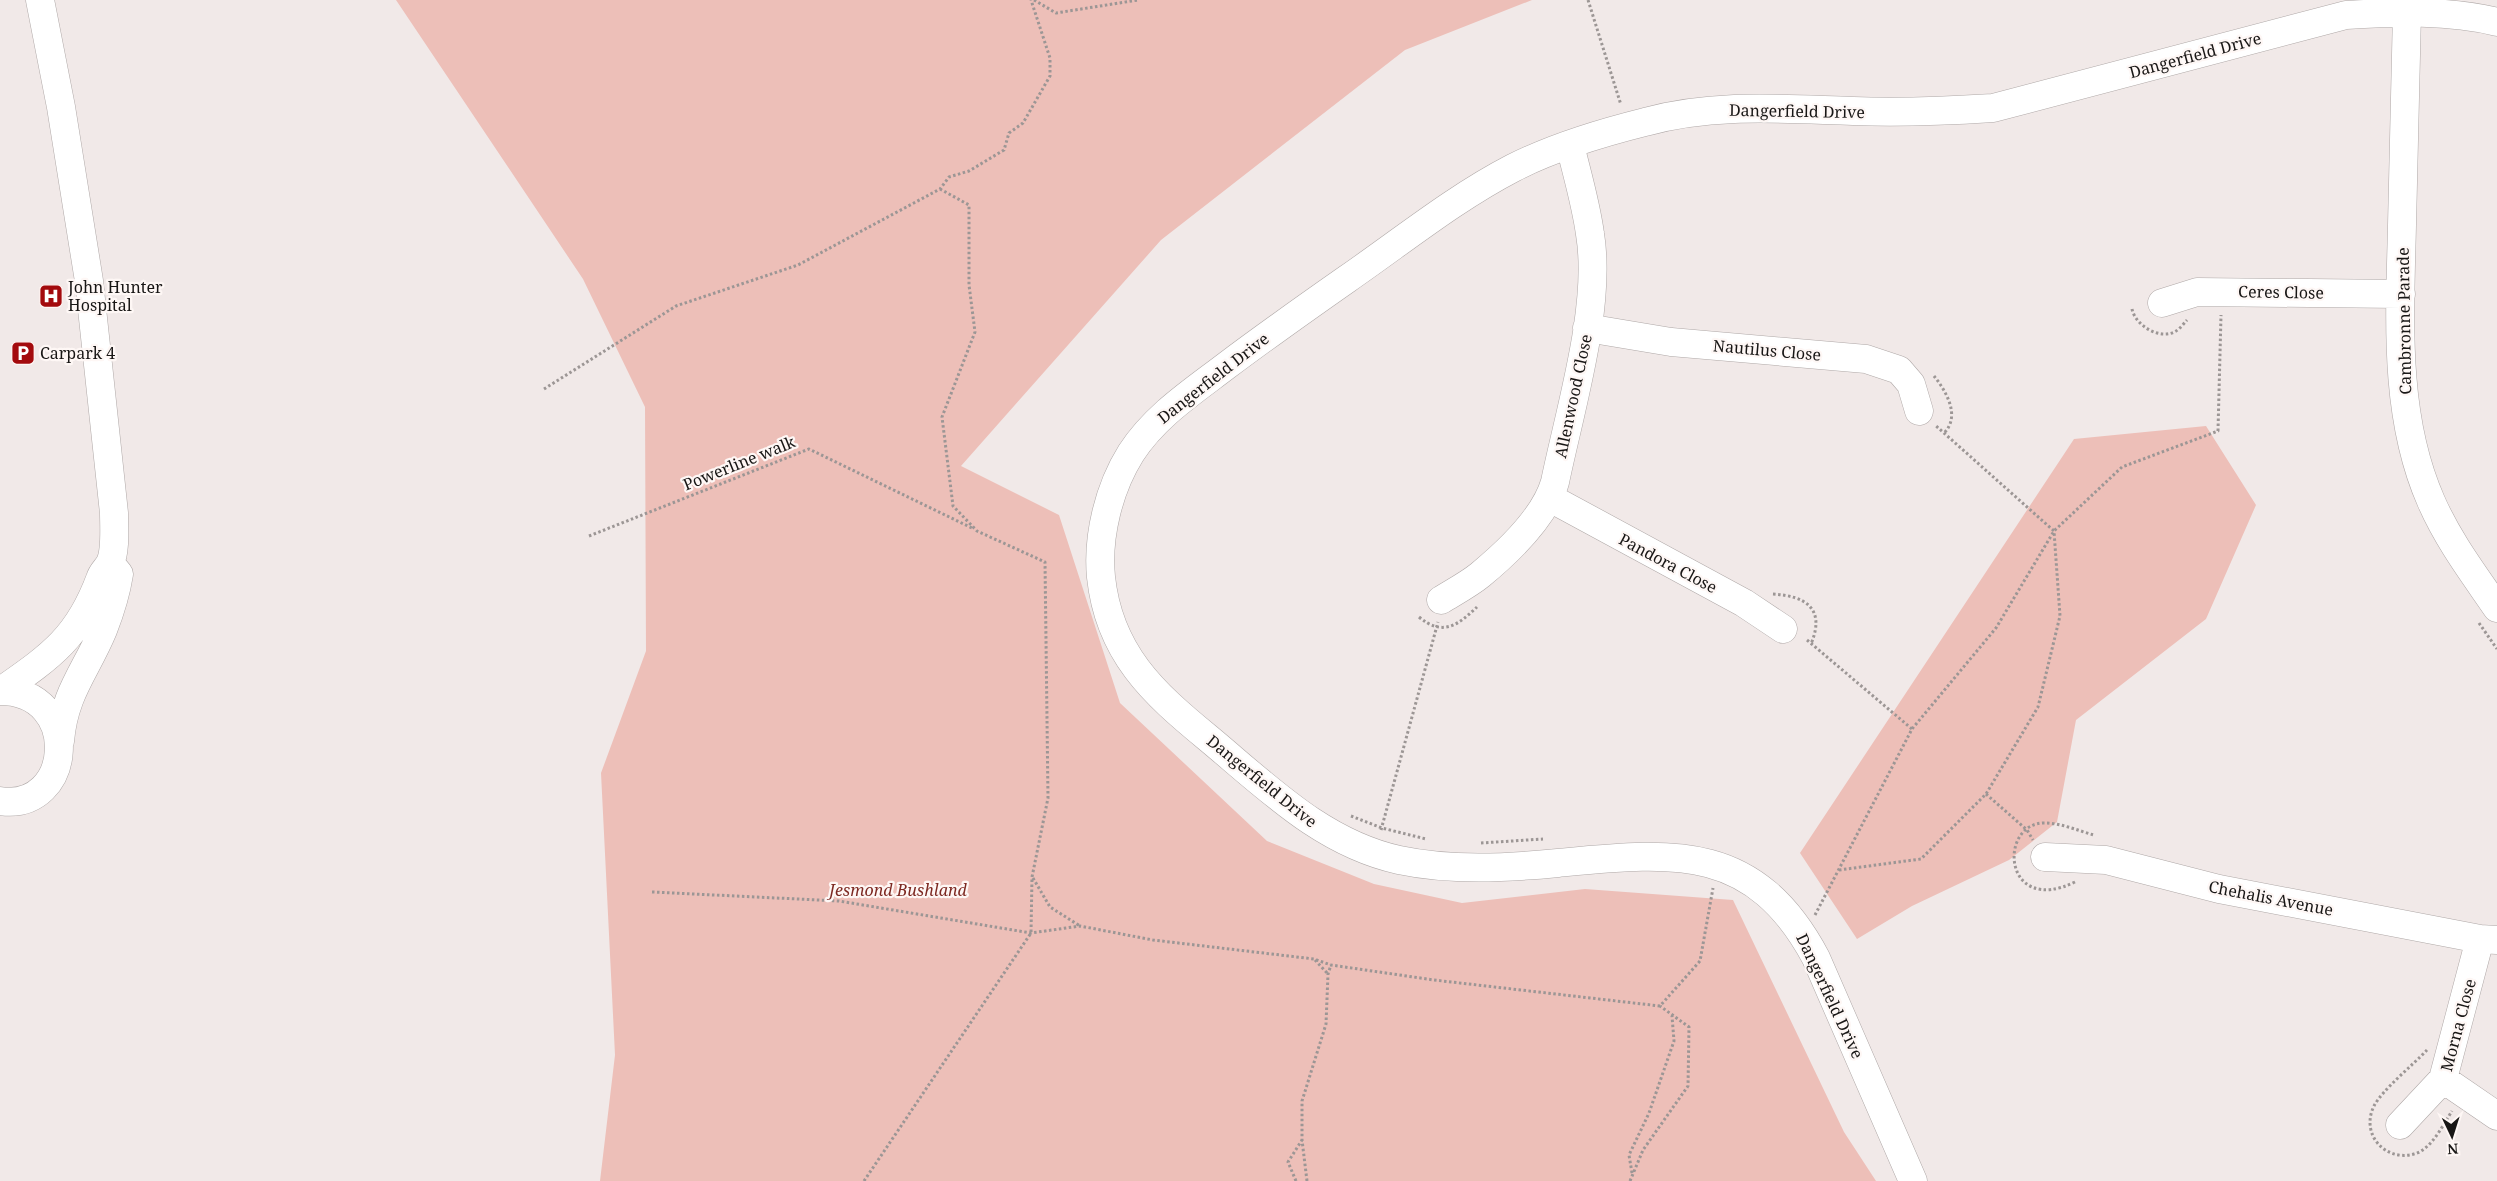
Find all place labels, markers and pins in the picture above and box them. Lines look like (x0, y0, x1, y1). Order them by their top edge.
place label: John Hunter Hospital (67, 276, 163, 316)
hospital icon: John Hunter Hospital (38, 283, 64, 309)
parking icon: Carpark 4 (10, 340, 36, 366)
place label: Carpark 4 (40, 342, 115, 364)

